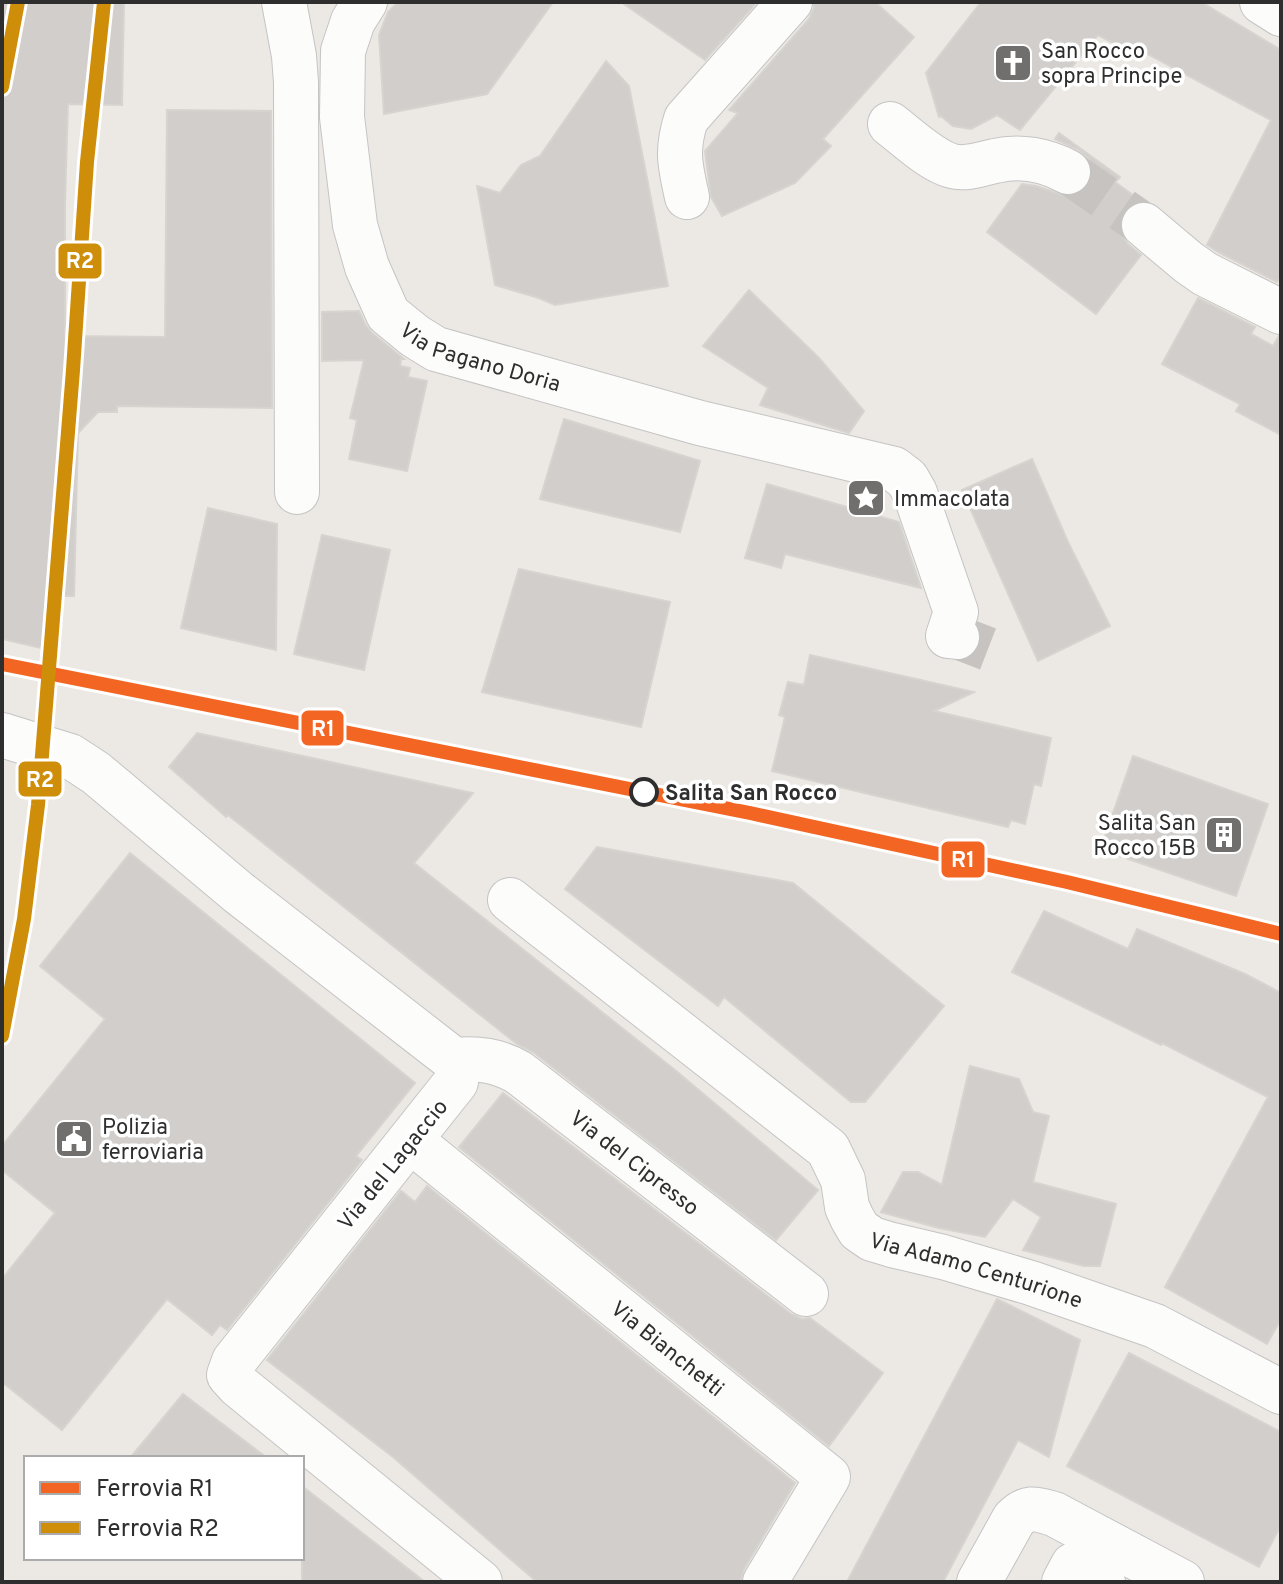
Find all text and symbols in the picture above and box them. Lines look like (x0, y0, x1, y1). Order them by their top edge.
place label: San Rocco sopra Principe (1041, 39, 1182, 91)
church icon: San Rocco sopra Principe (992, 42, 1034, 84)
line badge: R2 (57, 242, 103, 280)
text: R2 (66, 249, 94, 276)
street label: Via Pagano Doria (393, 318, 563, 399)
place icon: Immacolata (845, 477, 887, 519)
place label: Immacolata (894, 487, 1010, 514)
line badge: R1 (300, 709, 345, 747)
text: R1 (311, 717, 335, 744)
line badge: R2 (17, 760, 63, 798)
text: R2 (26, 768, 54, 795)
marker: Salita San Rocco (630, 778, 658, 806)
place label: Salita San Rocco (665, 781, 837, 808)
place label: Salita San Rocco 15B (1093, 811, 1196, 863)
building icon: Salita San Rocco 15B (1203, 814, 1245, 856)
line badge: R1 (940, 840, 986, 879)
text: R1 (951, 848, 975, 875)
street label: Via del Lagaccio (333, 1095, 455, 1236)
street label: Via del Cipresso (563, 1106, 704, 1223)
place label: Polizia ferroviaria (102, 1115, 204, 1167)
public building icon: Polizia ferroviaria (53, 1118, 95, 1160)
street label: Via Adamo Centurione (866, 1228, 1086, 1316)
street label: Via Bianchetti (604, 1296, 729, 1404)
legend (24, 1456, 304, 1560)
text: Ferrovia R1 (96, 1475, 214, 1505)
text: Ferrovia R2 (96, 1515, 219, 1545)

